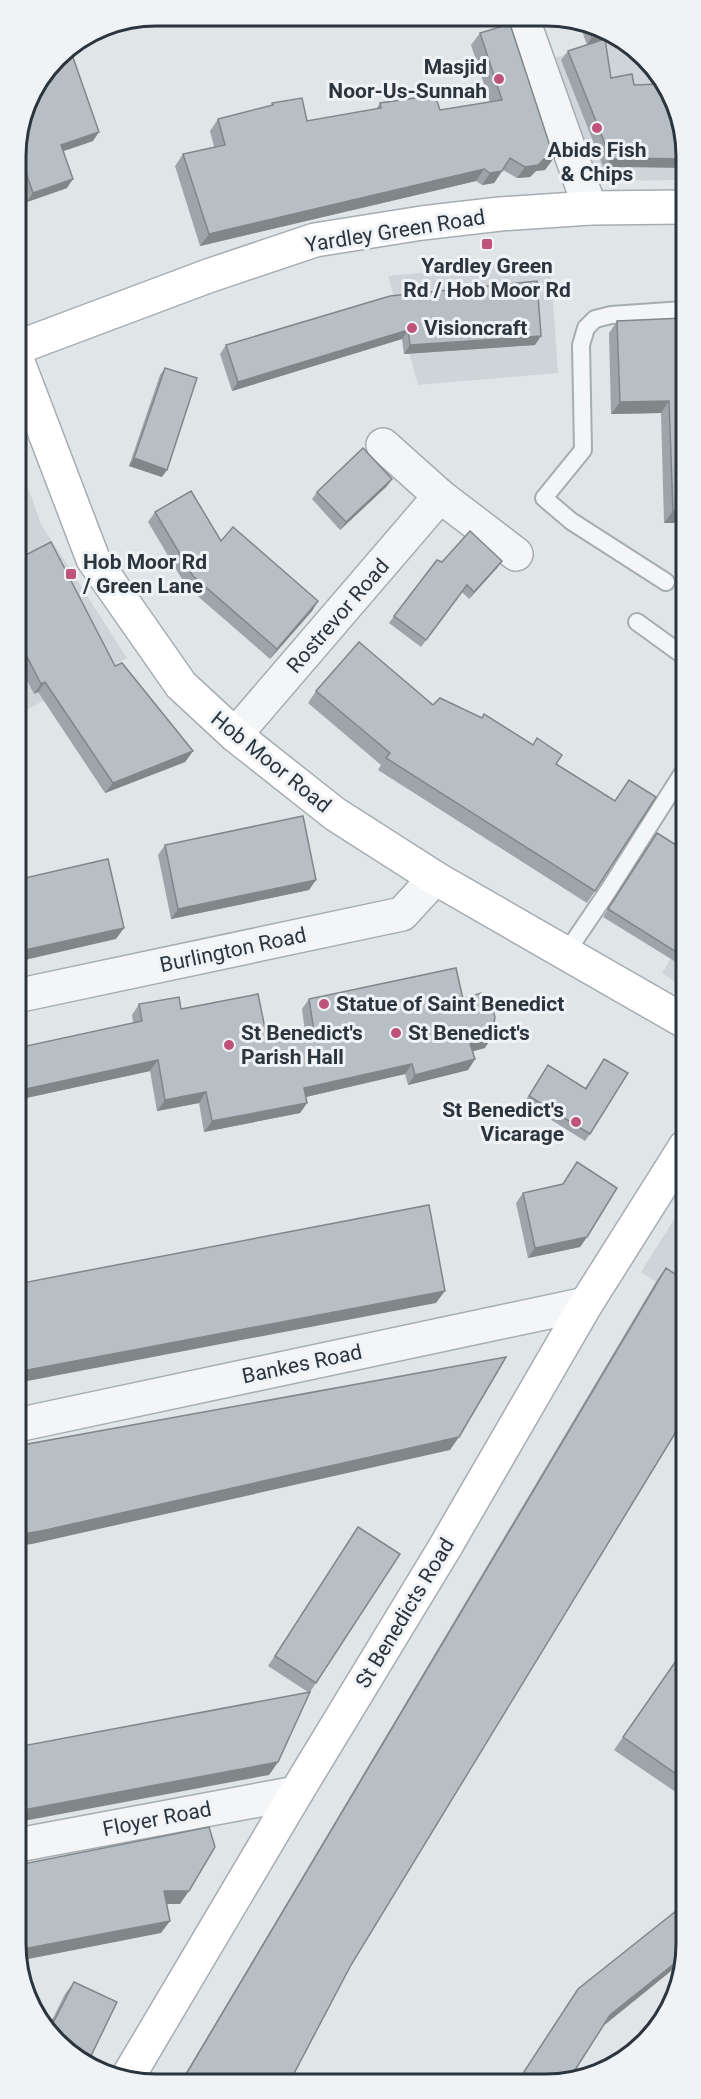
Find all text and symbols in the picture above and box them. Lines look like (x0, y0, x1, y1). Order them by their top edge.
place label: Masjid Noor-Us-Sunnah (328, 55, 487, 103)
marker: Masjid Noor-Us-Sunnah (492, 72, 506, 86)
marker: Abids Fish & Chips (590, 121, 604, 135)
place label: Abids Fish & Chips (548, 138, 646, 186)
street label: Yardley Green Road (303, 205, 487, 257)
marker: Yardley Green Rd / Hob Moor Rd (480, 237, 494, 251)
place label: Yardley Green Rd / Hob Moor Rd (403, 254, 571, 302)
place label: Visioncraft (424, 316, 527, 340)
marker: Visioncraft (405, 321, 419, 335)
place label: Hob Moor Rd / Green Lane (82, 550, 207, 598)
street label: Rostrevor Road (282, 554, 394, 678)
marker: Hob Moor Rd / Green Lane (64, 567, 78, 581)
street label: Hob Moor Road (206, 706, 336, 818)
street label: Burlington Road (158, 923, 308, 977)
place label: Statue of Saint Benedict (336, 992, 564, 1016)
marker: Statue of Saint Benedict (317, 997, 331, 1011)
place label: St Benedict's Parish Hall (241, 1021, 363, 1069)
place label: St Benedict's (408, 1021, 530, 1045)
marker: St Benedict's (389, 1026, 403, 1040)
marker: St Benedict's Parish Hall (222, 1038, 236, 1052)
place label: St Benedict's Vicarage (442, 1098, 564, 1146)
marker: St Benedict's Vicarage (569, 1115, 583, 1129)
street label: Bankes Road (240, 1340, 364, 1388)
street label: St Benedicts Road (351, 1534, 459, 1692)
street label: Floyer Road (101, 1797, 213, 1841)

